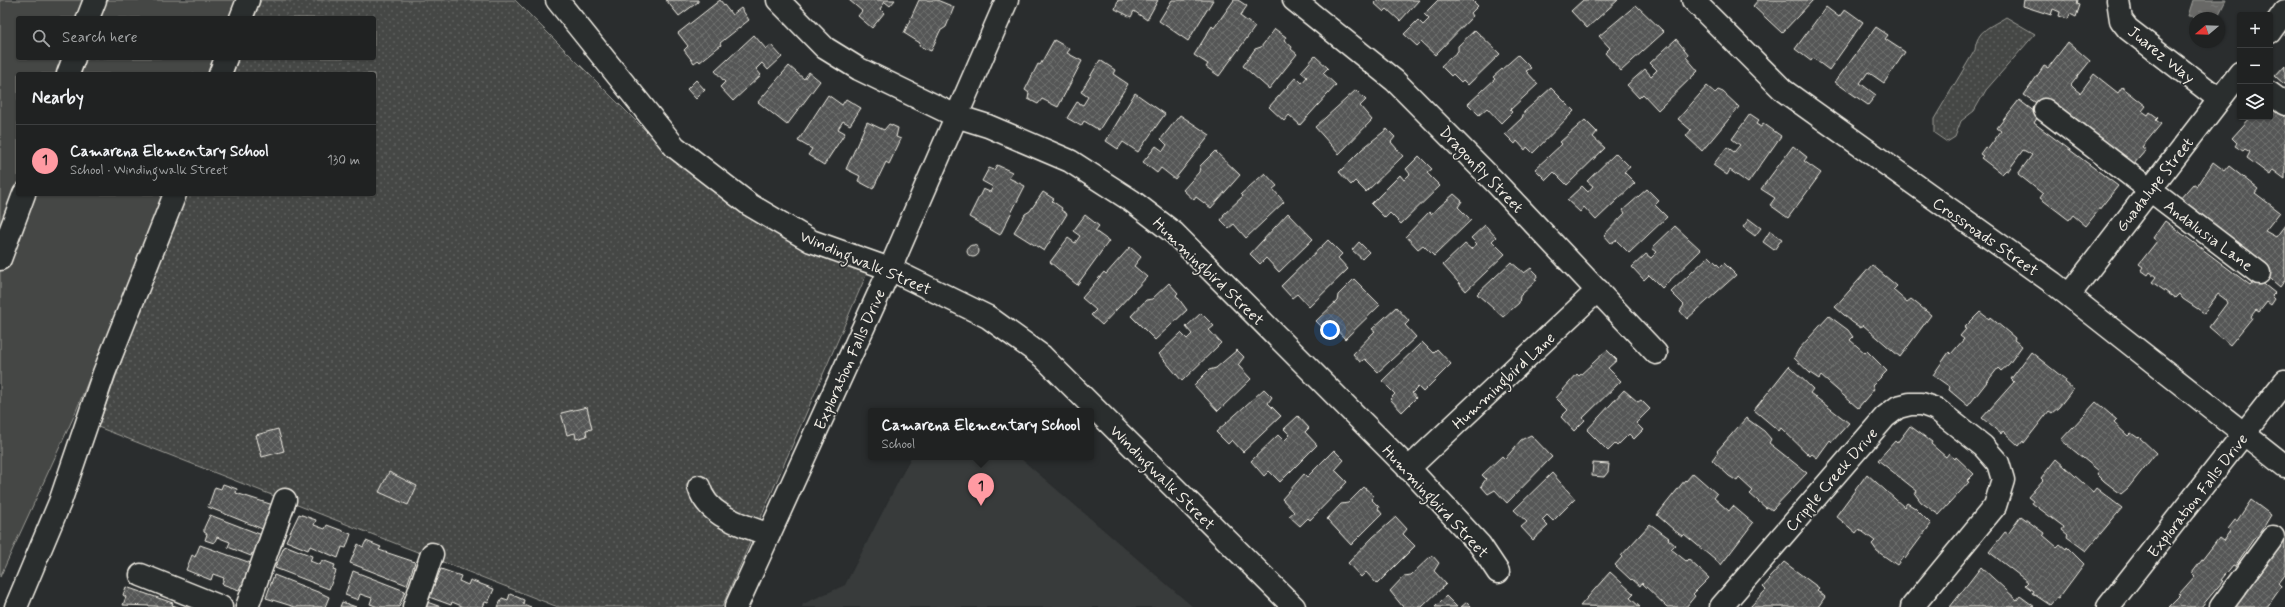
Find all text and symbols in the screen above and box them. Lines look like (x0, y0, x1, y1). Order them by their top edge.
north arrow (2189, 12, 2225, 48)
map controls (2237, 12, 2273, 120)
button: + (2237, 12, 2273, 48)
search box (16, 16, 376, 60)
street label: Juarez Way (2123, 22, 2199, 89)
icon: search (30, 27, 52, 49)
text: Search here (62, 28, 138, 48)
button: − (2237, 48, 2273, 84)
button: layers (2237, 84, 2273, 120)
text: Nearby (32, 87, 84, 109)
street label: Dragonfly Street (1433, 122, 1528, 219)
street label: Guadalupe Street (2112, 133, 2199, 237)
text: Camarena Elementary School (70, 142, 269, 162)
text: 1 (42, 152, 48, 169)
text: 130 m (327, 152, 360, 169)
text: School · Windingwalk Street (70, 162, 228, 179)
street label: Crossroads Street (1928, 193, 2043, 282)
street label: Andalusia Lane (2159, 196, 2257, 277)
street label: Hummingbird Street (1147, 213, 1269, 332)
street label: Windingwalk Street (796, 226, 935, 302)
street label: Exploration Falls Drive (810, 286, 891, 433)
your location (1320, 320, 1340, 340)
street label: Hummingbird Lane (1448, 328, 1561, 435)
popup (868, 408, 1094, 460)
text: Camarena Elementary School (882, 416, 1080, 436)
street label: Windingwalk Street (1104, 421, 1220, 536)
street label: Cripple Creek Drive (1781, 424, 1883, 536)
street label: Exploration Falls Drive (2143, 430, 2253, 562)
text: School (882, 436, 915, 453)
street label: Hummingbird Street (1376, 441, 1493, 564)
pin: 1 (968, 473, 994, 506)

